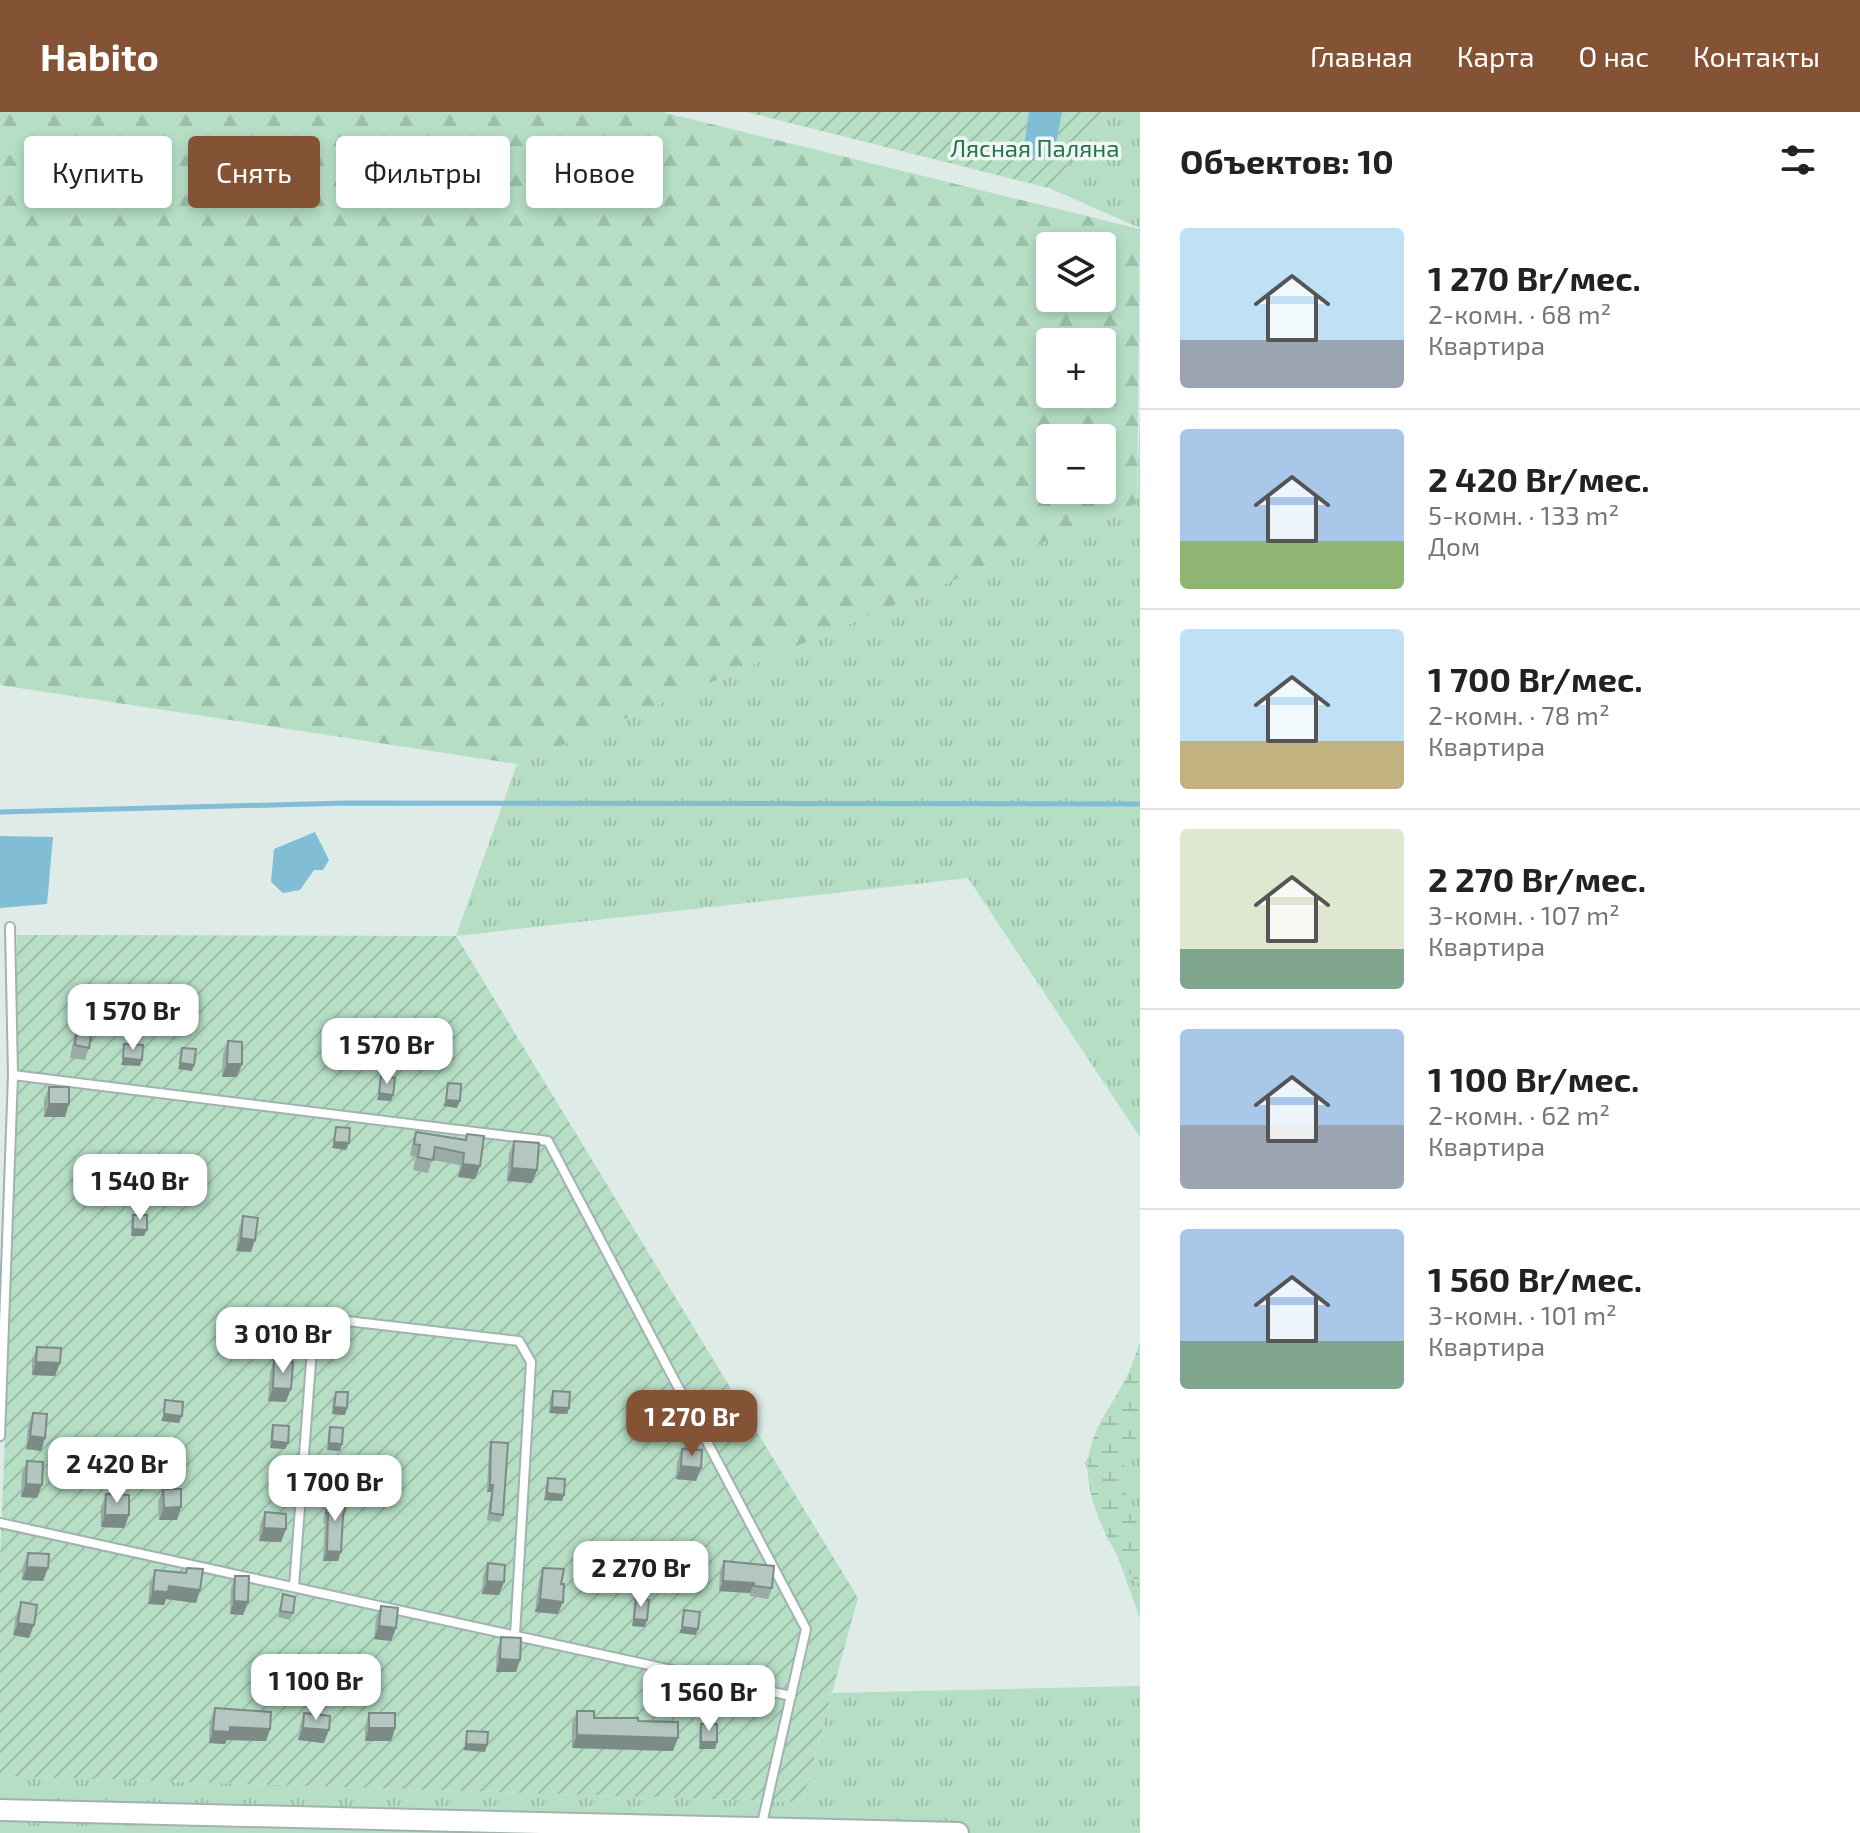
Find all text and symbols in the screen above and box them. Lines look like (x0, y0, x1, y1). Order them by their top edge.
text: Habito (40, 33, 159, 79)
text: Главная (1310, 39, 1413, 73)
text: Карта (1457, 39, 1535, 73)
text: О нас (1579, 39, 1649, 73)
text: Контакты (1693, 39, 1820, 73)
park label: Лясная Паляна (950, 133, 1120, 162)
chip: Купить (24, 136, 172, 208)
chip: Снять (188, 136, 320, 208)
chip: Фильтры (336, 136, 510, 208)
chip: Новое (526, 136, 663, 208)
icon: filters (1776, 138, 1820, 182)
text: Объектов: 10 (1180, 140, 1394, 181)
map controls (1036, 232, 1116, 504)
button: layers (1036, 232, 1116, 312)
text: 1 270 Br/мес. (1428, 257, 1641, 298)
icon: home (1244, 260, 1340, 356)
text: 2-комн. · 68 m² (1428, 298, 1611, 329)
button: + (1036, 328, 1116, 408)
text: Квартира (1428, 329, 1545, 360)
button: − (1036, 424, 1116, 504)
text: 2 420 Br/мес. (1428, 458, 1650, 499)
icon: home (1244, 461, 1340, 557)
text: 5-комн. · 133 m² (1428, 499, 1619, 530)
text: Дом (1428, 530, 1480, 561)
text: 1 700 Br/мес. (1428, 658, 1643, 699)
icon: home (1244, 661, 1340, 757)
text: 2-комн. · 78 m² (1428, 699, 1610, 730)
text: Квартира (1428, 730, 1545, 761)
text: 2 270 Br/мес. (1428, 858, 1646, 899)
icon: home (1244, 861, 1340, 957)
text: 3-комн. · 107 m² (1428, 899, 1620, 930)
text: Квартира (1428, 930, 1545, 961)
pin: 1 570 Br (50, 984, 216, 1052)
text: 1 570 Br (86, 994, 180, 1025)
pin: 1 570 Br (304, 1018, 470, 1086)
text: 1 570 Br (340, 1028, 434, 1059)
text: 1 100 Br/мес. (1428, 1058, 1639, 1099)
icon: home (1244, 1061, 1340, 1157)
text: 2-комн. · 62 m² (1428, 1099, 1610, 1130)
text: Квартира (1428, 1130, 1545, 1161)
pin: 1 540 Br (57, 1154, 223, 1222)
text: 1 540 Br (91, 1164, 189, 1195)
text: 1 560 Br/мес. (1428, 1258, 1642, 1299)
icon: home (1244, 1261, 1340, 1357)
text: 3-комн. · 101 m² (1428, 1299, 1617, 1330)
pin: 3 010 Br (200, 1307, 366, 1375)
text: 3 010 Br (234, 1317, 332, 1348)
text: Квартира (1428, 1330, 1545, 1361)
pin: 1 270 Br (609, 1390, 775, 1458)
text: 1 270 Br (644, 1400, 740, 1431)
pin: 2 420 Br (34, 1437, 200, 1505)
text: 2 420 Br (66, 1447, 168, 1478)
pin: 1 700 Br (252, 1455, 418, 1523)
text: 1 700 Br (287, 1465, 383, 1496)
pin: 2 270 Br (558, 1541, 724, 1609)
text: 2 270 Br (591, 1551, 691, 1582)
pin: 1 100 Br (233, 1654, 399, 1722)
text: 1 100 Br (269, 1664, 363, 1695)
pin: 1 560 Br (626, 1665, 792, 1733)
text: 1 560 Br (661, 1675, 757, 1706)

